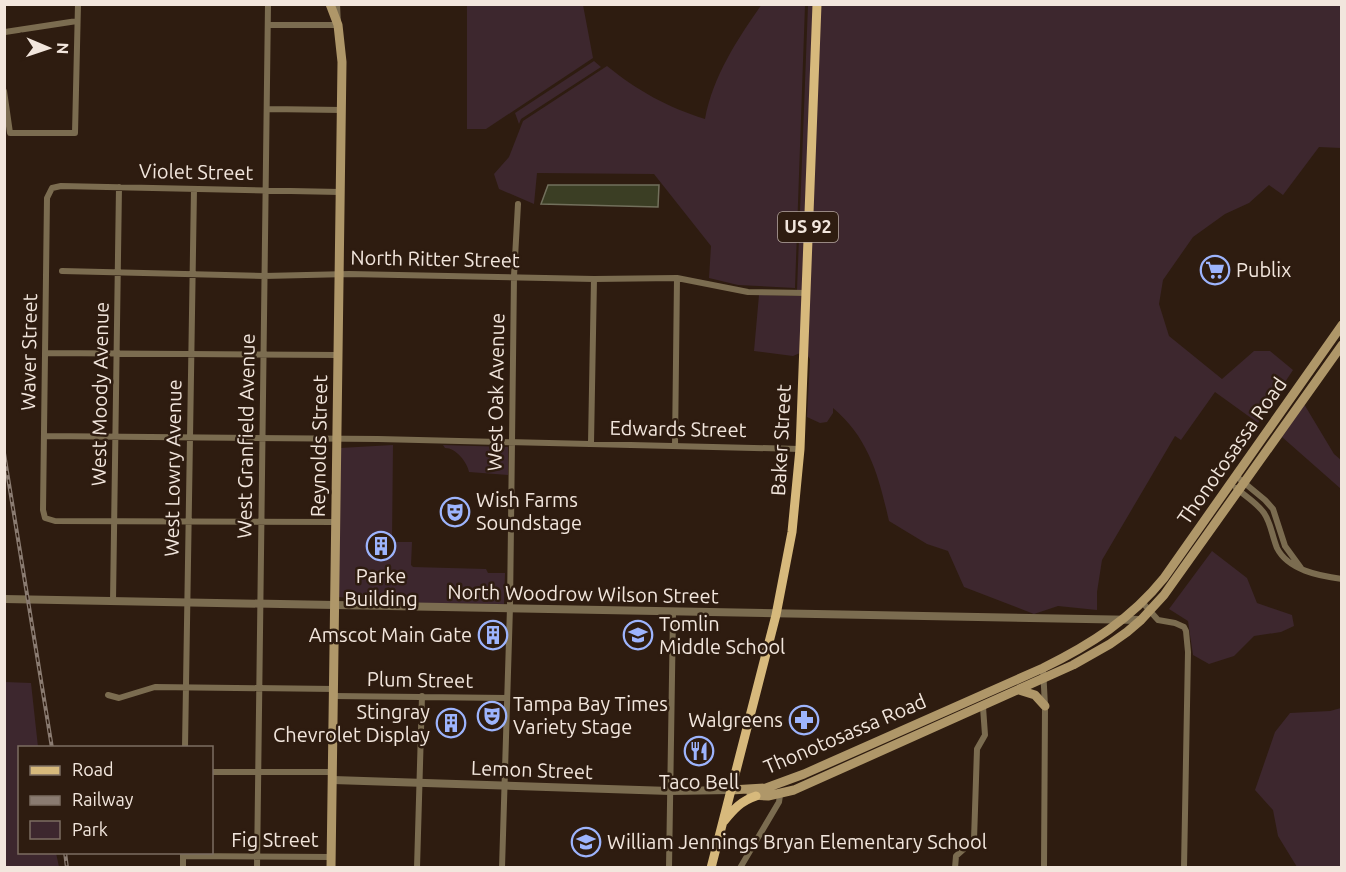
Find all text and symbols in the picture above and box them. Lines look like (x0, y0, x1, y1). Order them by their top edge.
north arrow (18, 18, 78, 78)
text: N (54, 42, 72, 55)
street label: Violet Street (139, 159, 254, 184)
road number: US 92 (778, 212, 838, 242)
street label: North Ritter Street (350, 246, 520, 271)
supermarket icon: Publix (1199, 254, 1231, 286)
place label: Publix (1236, 258, 1291, 281)
street label: Waver Street (16, 293, 41, 411)
street label: West Moody Avenue (86, 302, 113, 486)
street label: West Oak Avenue (483, 313, 508, 471)
street label: West Granfield Avenue (232, 333, 259, 539)
street label: Thonotosassa Road (1172, 373, 1291, 529)
street label: Reynolds Street (306, 375, 331, 517)
street label: West Lowry Avenue (159, 379, 186, 557)
street label: Baker Street (766, 383, 795, 496)
street label: Edwards Street (609, 416, 747, 441)
place label: Wish Farms Soundstage (476, 488, 582, 534)
theatre icon: Wish Farms Soundstage (439, 496, 471, 528)
building icon: Parke Building (365, 530, 397, 562)
place label: Parke Building (344, 564, 418, 610)
street label: North Woodrow Wilson Street (447, 580, 719, 607)
place label: Tomlin Middle School (659, 612, 785, 658)
building icon: Amscot Main Gate (477, 619, 509, 651)
school or university icon: Tomlin Middle School (622, 619, 654, 651)
place label: Amscot Main Gate (309, 623, 472, 646)
street label: Plum Street (367, 667, 473, 692)
street label: Thonotosassa Road (760, 689, 929, 778)
place label: Tampa Bay Times Variety Stage (513, 692, 668, 738)
place label: Stingray Chevrolet Display (273, 700, 430, 746)
theatre icon: Tampa Bay Times Variety Stage (476, 700, 508, 732)
pharmacy icon: Walgreens (788, 704, 820, 736)
building icon: Stingray Chevrolet Display (435, 707, 467, 739)
place label: Walgreens (688, 708, 783, 731)
restaurant icon: Taco Bell (683, 735, 715, 767)
legend (18, 746, 213, 854)
street label: Lemon Street (471, 756, 594, 783)
text: Road (72, 759, 114, 779)
place label: Taco Bell (659, 770, 739, 793)
text: Railway (72, 789, 134, 809)
text: Park (72, 819, 108, 839)
school or university icon: William Jennings Bryan Elementary School (570, 826, 602, 858)
street label: Fig Street (231, 828, 319, 851)
place label: William Jennings Bryan Elementary School (607, 830, 987, 853)

